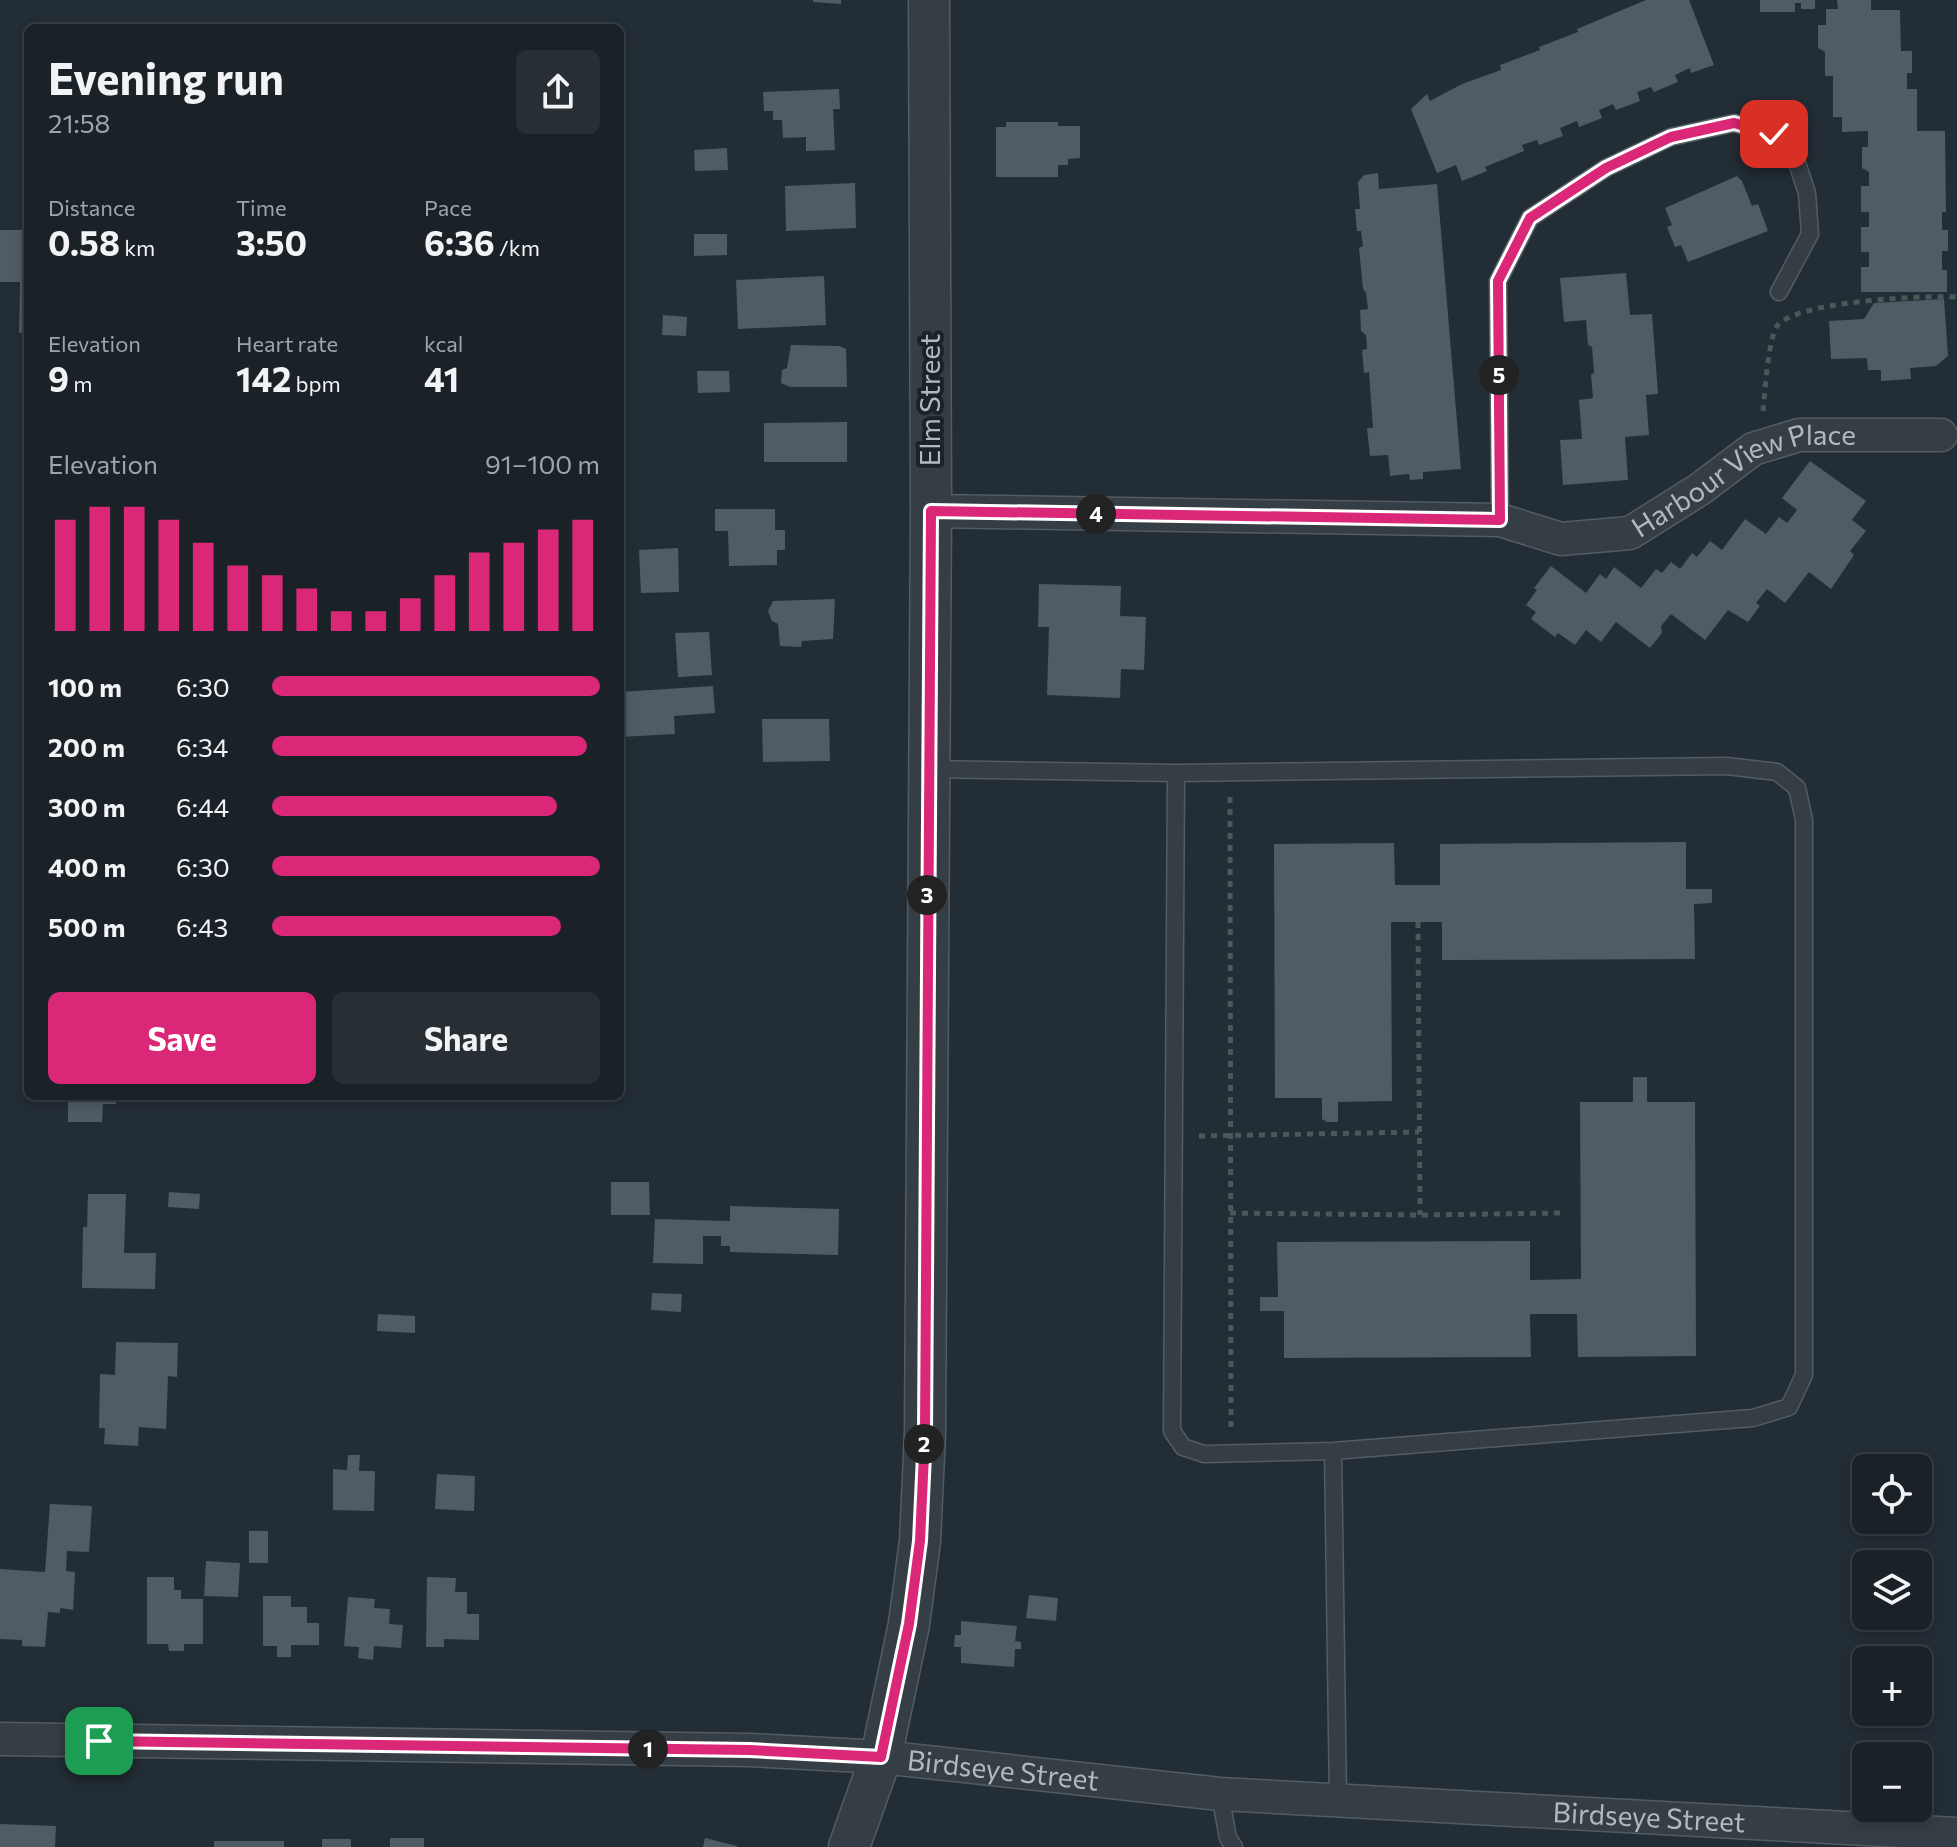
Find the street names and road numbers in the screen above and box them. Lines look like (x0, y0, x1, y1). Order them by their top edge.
street label: Elm Street (912, 334, 946, 466)
street label: Harbour View Place (1625, 416, 1856, 544)
street label: Birdseye Street (906, 1742, 1101, 1797)
street label: Birdseye Street (1552, 1794, 1746, 1838)

